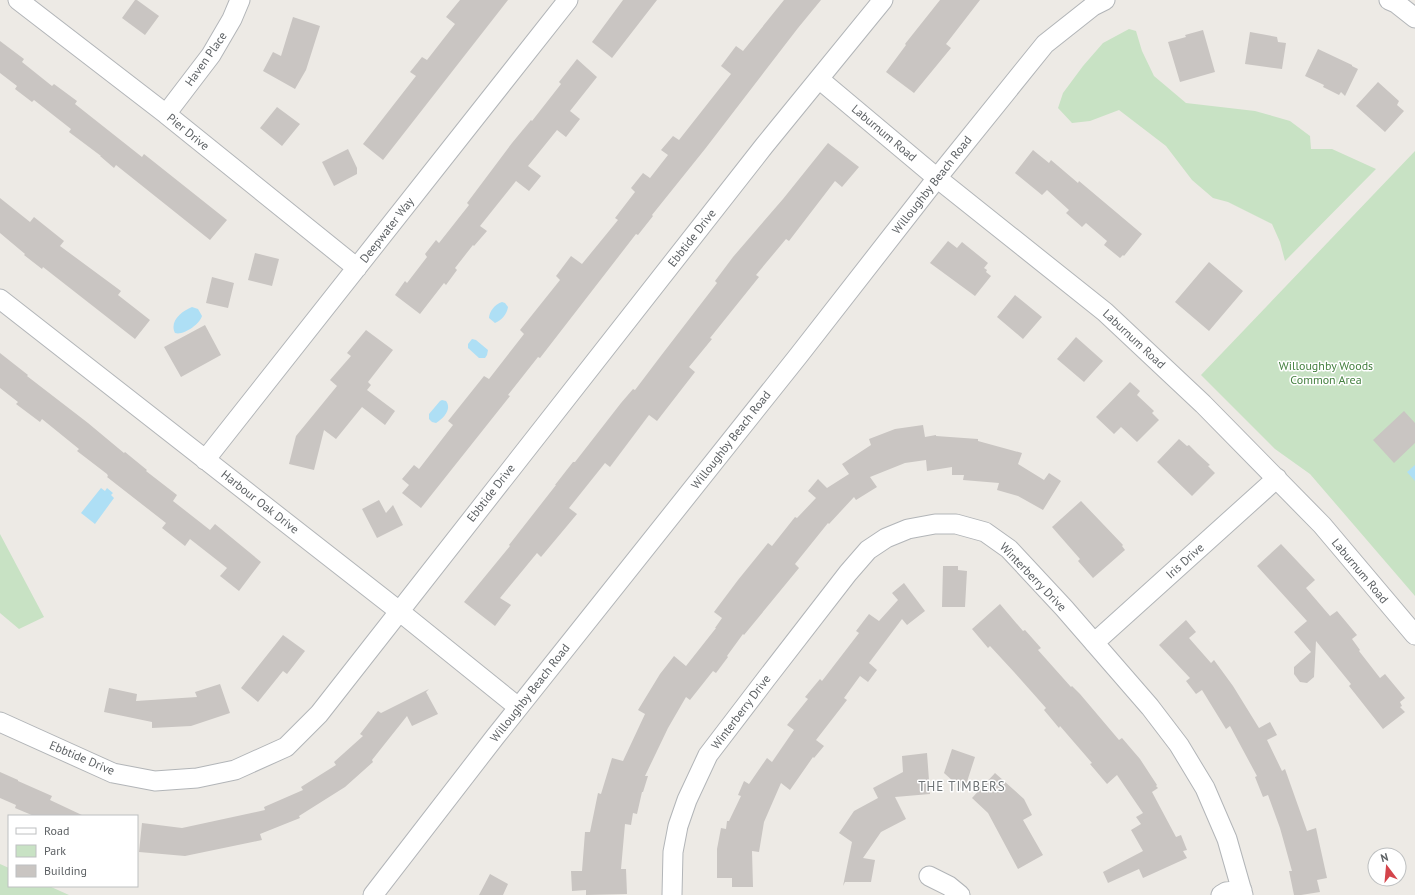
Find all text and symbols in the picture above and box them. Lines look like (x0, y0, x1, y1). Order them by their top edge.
street label: Haven Place (181, 29, 230, 89)
street label: Laburnum Road (849, 101, 920, 164)
street label: Pier Drive (164, 110, 213, 153)
street label: Willoughby Beach Road (889, 133, 975, 237)
street label: Deepwater Way (356, 194, 417, 265)
street label: Ebbtide Drive (664, 206, 719, 270)
street label: Laburnum Road (1100, 306, 1169, 372)
park label: Willoughby Woods Common Area (1279, 358, 1373, 387)
street label: Willoughby Beach Road (688, 388, 774, 492)
street label: Ebbtide Drive (463, 461, 518, 525)
street label: Harbour Oak Drive (218, 467, 302, 537)
street label: Laburnum Road (1329, 535, 1392, 606)
street label: Winterberry Drive (997, 539, 1070, 614)
street label: Iris Drive (1163, 540, 1207, 582)
street label: Willoughby Beach Road (487, 641, 573, 745)
street label: Winterberry Drive (708, 671, 774, 752)
street label: Ebbtide Drive (47, 737, 117, 778)
district label: THE TIMBERS (918, 778, 1006, 795)
legend (8, 815, 138, 887)
text: Road (44, 823, 69, 838)
text: Park (44, 843, 66, 858)
north arrow (1367, 847, 1407, 887)
text: N (1379, 850, 1390, 865)
text: Building (44, 863, 87, 878)

